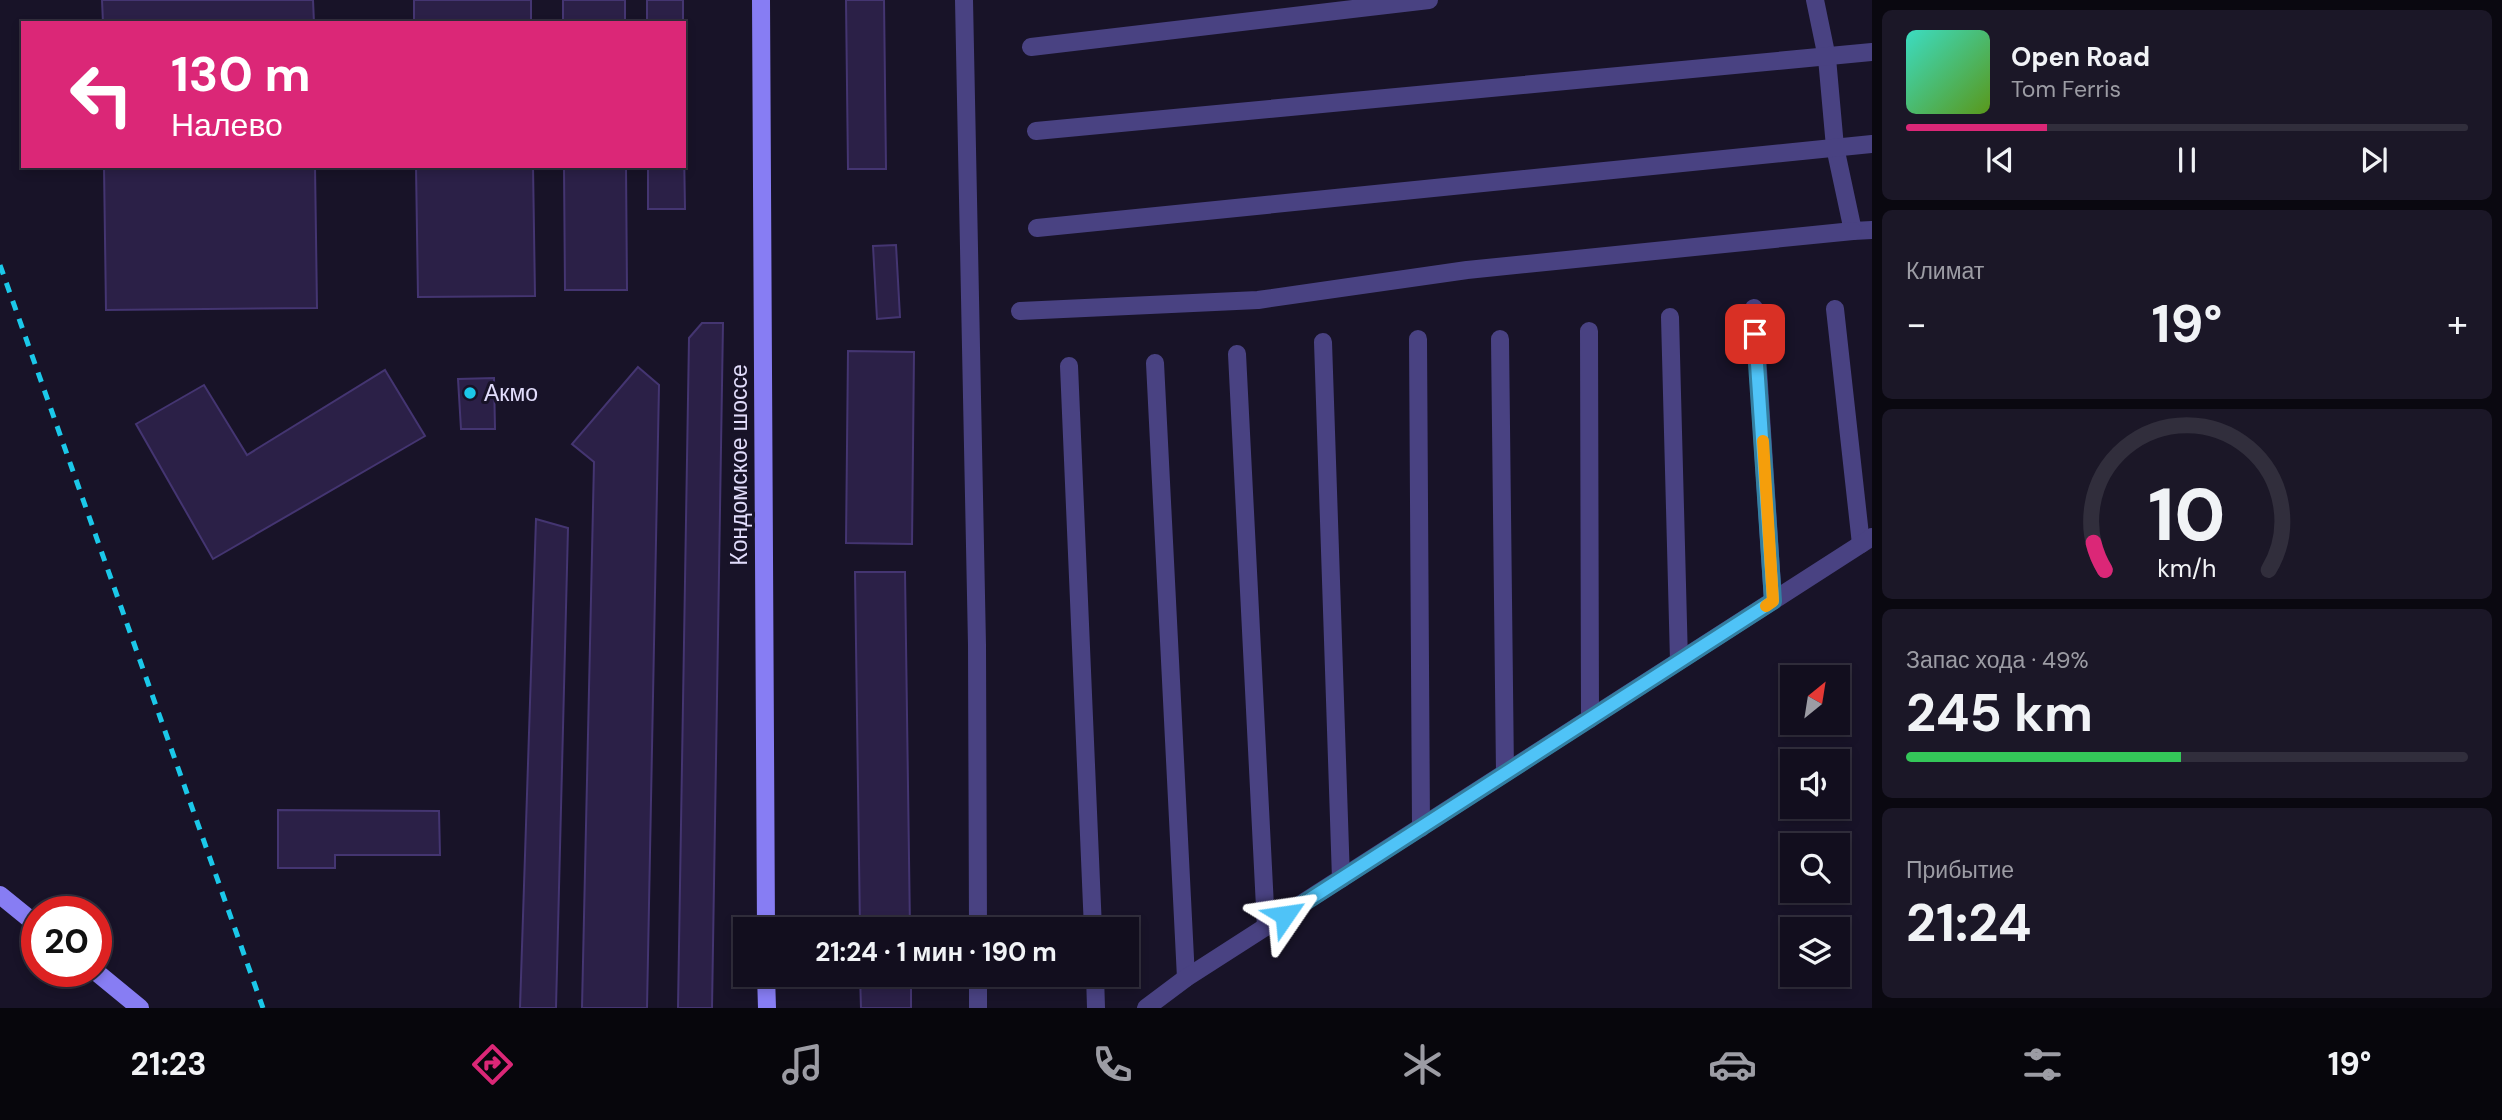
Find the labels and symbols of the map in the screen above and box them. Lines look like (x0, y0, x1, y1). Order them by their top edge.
pin (1725, 304, 1785, 364)
street label: Кондомское шоссе (724, 364, 754, 566)
place label: Акмо (484, 378, 538, 408)
marker: Акмо (462, 385, 478, 401)
north arrow (1780, 665, 1850, 735)
position arrow (1248, 878, 1322, 952)
speed limit sign: 20 (21, 896, 112, 987)

